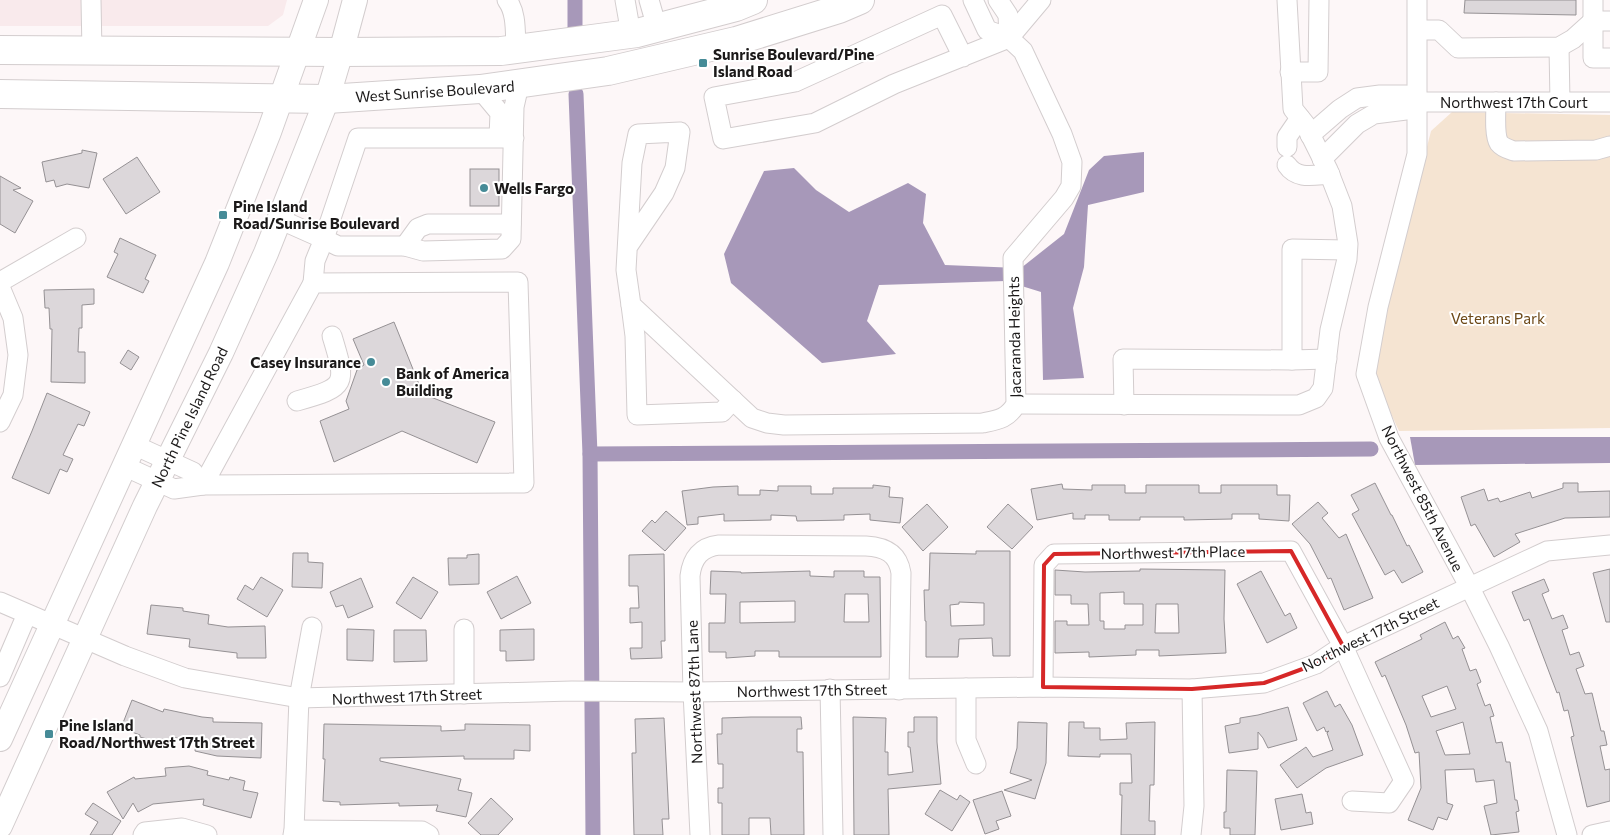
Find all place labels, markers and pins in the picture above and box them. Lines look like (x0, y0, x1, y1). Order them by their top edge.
place label: Sunrise Boulevard/Pine Island Road (713, 45, 875, 80)
marker: Sunrise Boulevard/Pine Island Road (697, 57, 709, 69)
place label: Wells Fargo (494, 179, 574, 197)
marker: Wells Fargo (478, 182, 490, 194)
place label: Pine Island Road/Sunrise Boulevard (233, 197, 400, 232)
marker: Pine Island Road/Sunrise Boulevard (217, 209, 229, 221)
place label: Casey Insurance (250, 353, 361, 371)
marker: Casey Insurance (365, 356, 377, 368)
place label: Bank of America Building (396, 364, 509, 399)
marker: Bank of America Building (380, 376, 392, 388)
place label: Pine Island Road/Northwest 17th Street (59, 716, 255, 751)
marker: Pine Island Road/Northwest 17th Street (43, 728, 55, 740)

